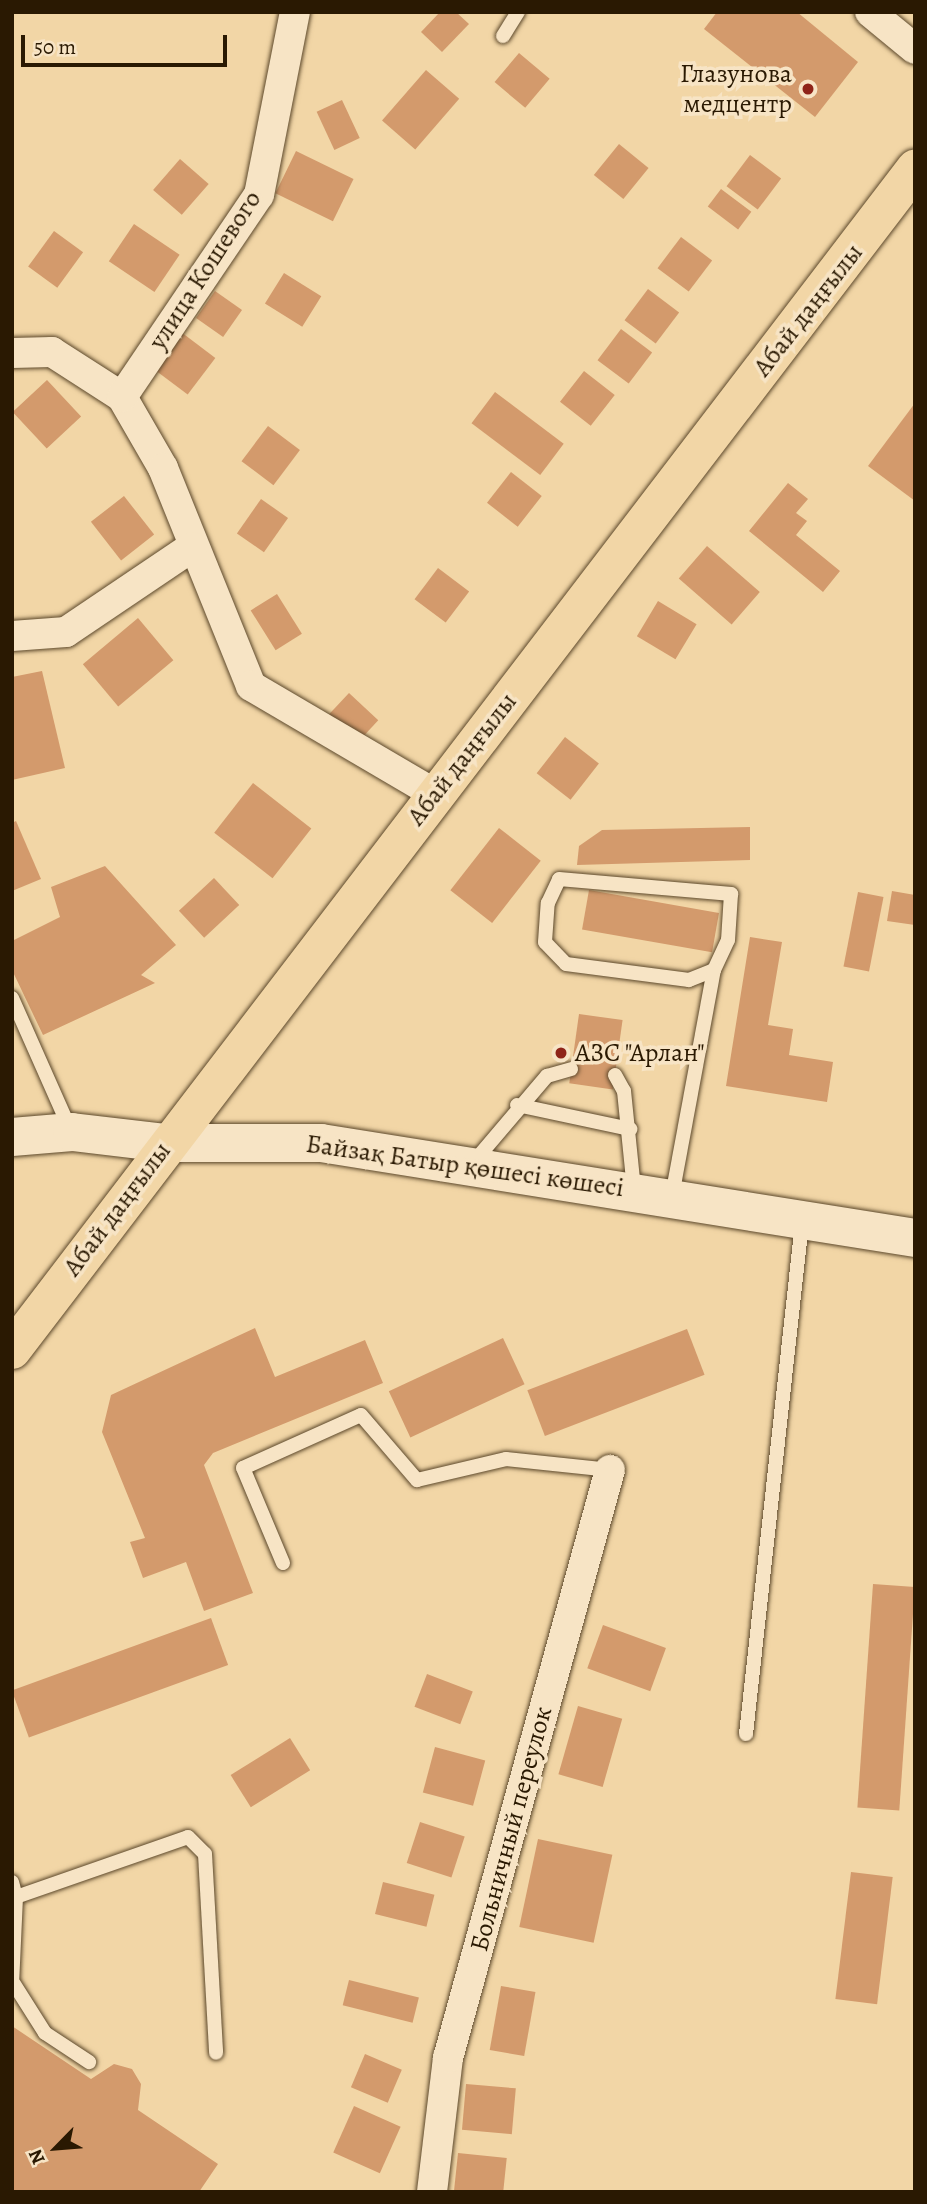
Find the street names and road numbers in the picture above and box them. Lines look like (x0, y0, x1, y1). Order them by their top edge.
street label: улица Кошевого (142, 185, 268, 355)
street label: Абай даңғылы (747, 237, 869, 383)
street label: Абай даңғылы (401, 686, 523, 832)
street label: Байзақ Батыр қөшесі көшесі (304, 1128, 626, 1204)
street label: Абай даңғылы (56, 1136, 178, 1282)
street label: Больничный переулок (463, 1703, 559, 1955)

